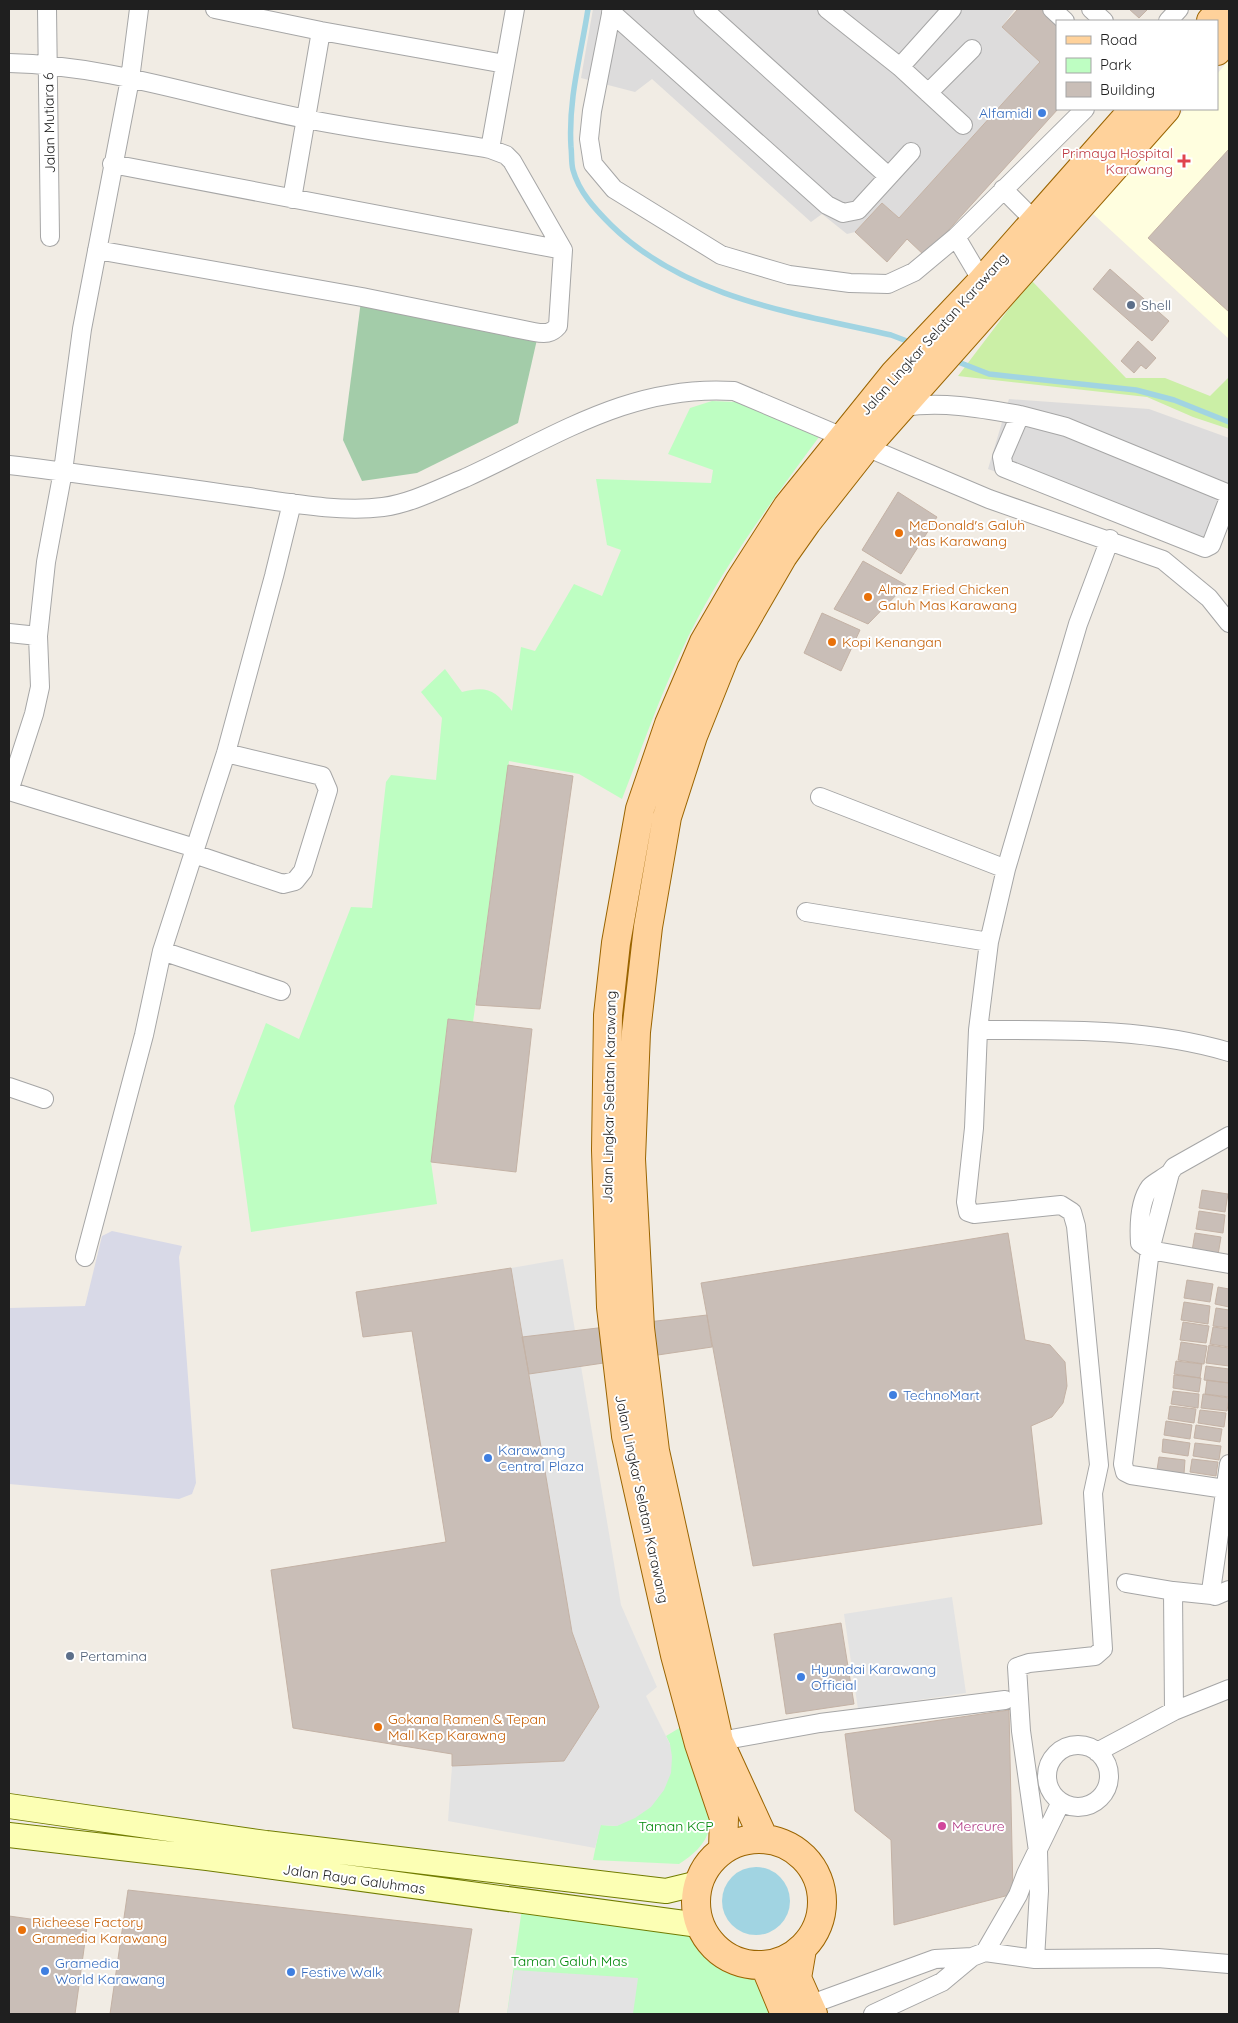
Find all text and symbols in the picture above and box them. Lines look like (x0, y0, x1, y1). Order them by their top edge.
legend (1056, 20, 1218, 110)
text: Road (1100, 30, 1137, 49)
text: Park (1100, 55, 1132, 74)
street label: Jalan Mutiara 6 (39, 72, 59, 174)
text: Building (1100, 80, 1155, 99)
place label: Alfamidi (979, 104, 1032, 122)
marker: Alfamidi (1036, 107, 1048, 119)
place label: Primaya Hospital Karawang (1062, 144, 1173, 178)
marker: Primaya Hospital Karawang (1177, 154, 1191, 168)
street label: Jalan Lingkar Selatan Karawang (856, 249, 1012, 419)
place label: Shell (1141, 296, 1171, 314)
marker: Shell (1125, 299, 1137, 311)
place label: McDonald's Galuh Mas Karawang (909, 516, 1025, 550)
marker: McDonald's Galuh Mas Karawang (893, 527, 905, 539)
place label: Almaz Fried Chicken Galuh Mas Karawang (878, 580, 1017, 614)
marker: Almaz Fried Chicken Galuh Mas Karawang (862, 591, 874, 603)
place label: Kopi Kenangan (842, 633, 942, 651)
marker: Kopi Kenangan (826, 636, 838, 648)
street label: Jalan Lingkar Selatan Karawang (598, 991, 620, 1203)
place label: TechnoMart (903, 1386, 980, 1404)
marker: TechnoMart (887, 1389, 899, 1401)
street label: Jalan Lingkar Selatan Karawang (611, 1393, 673, 1605)
place label: Karawang Central Plaza (498, 1441, 584, 1475)
marker: Karawang Central Plaza (482, 1452, 494, 1464)
place label: Pertamina (80, 1647, 147, 1665)
marker: Pertamina (64, 1650, 76, 1662)
place label: Hyundai Karawang Official (811, 1660, 936, 1694)
marker: Hyundai Karawang Official (795, 1671, 807, 1683)
place label: Gokana Ramen & Tepan Mall Kcp Karawng (388, 1710, 546, 1744)
marker: Gokana Ramen & Tepan Mall Kcp Karawng (372, 1721, 384, 1733)
park label: Taman KCP (638, 1817, 714, 1835)
place label: Mercure (952, 1817, 1005, 1835)
marker: Mercure (936, 1820, 948, 1832)
street label: Jalan Raya Galuhmas (282, 1860, 426, 1898)
place label: Richeese Factory Gramedia Karawang (32, 1913, 167, 1947)
marker: Richeese Factory Gramedia Karawang (16, 1924, 28, 1936)
park label: Taman Galuh Mas (511, 1952, 627, 1970)
place label: Gramedia World Karawang (55, 1954, 165, 1988)
place label: Festive Walk (301, 1963, 383, 1981)
marker: Gramedia World Karawang (39, 1965, 51, 1977)
marker: Festive Walk (285, 1966, 297, 1978)

